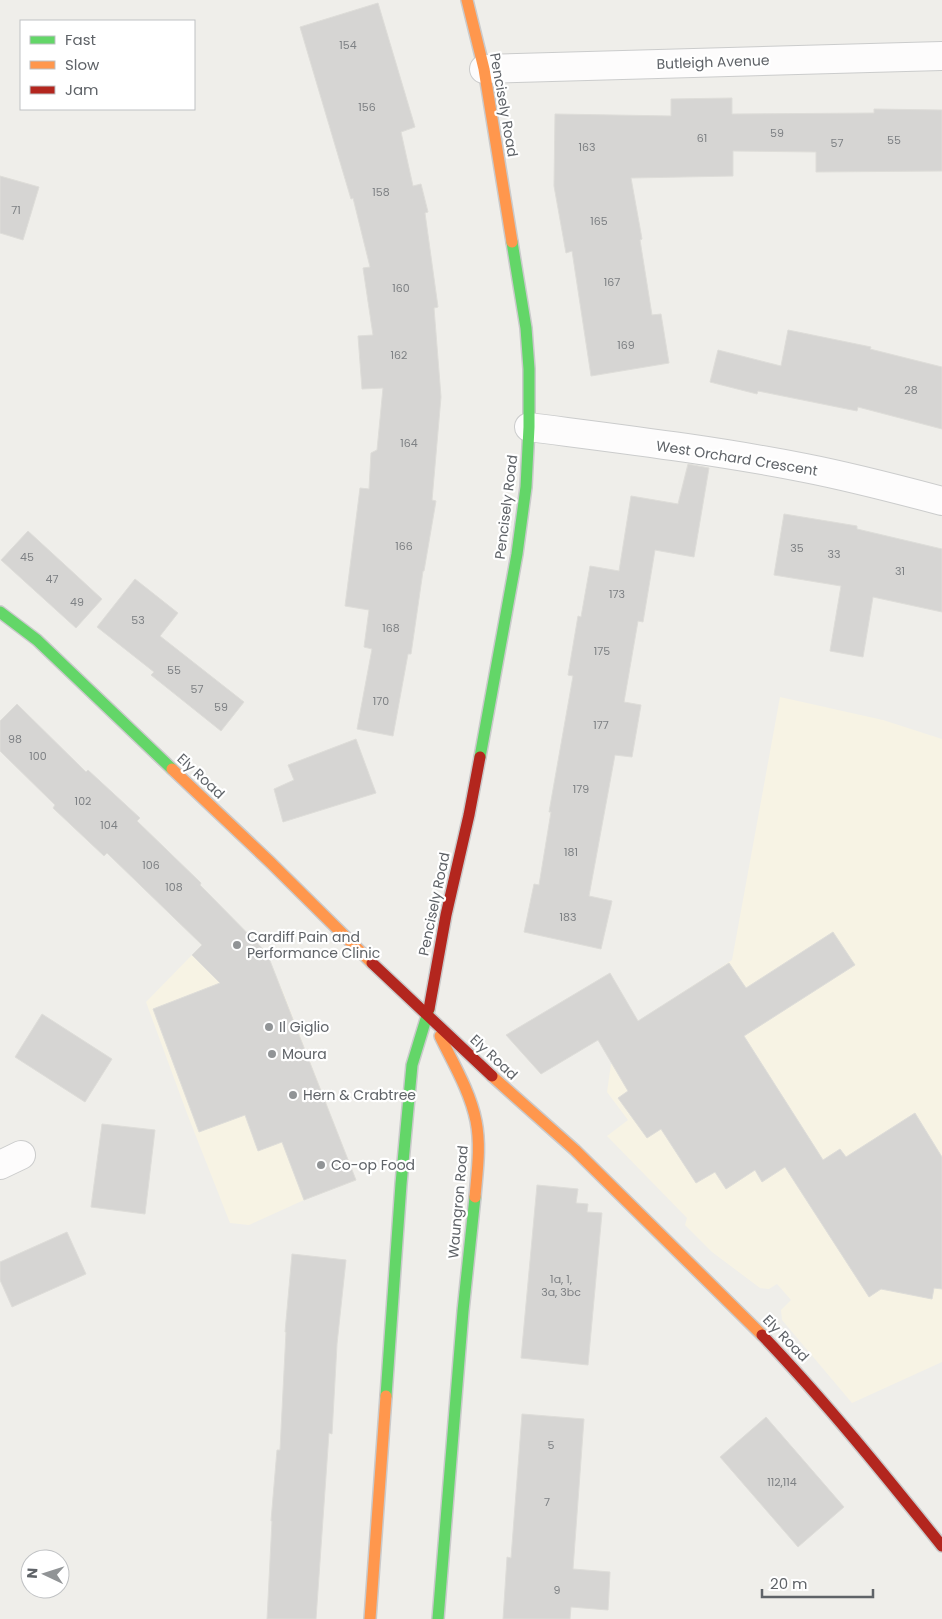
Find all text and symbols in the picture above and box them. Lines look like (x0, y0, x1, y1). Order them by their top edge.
legend (20, 20, 195, 110)
text: Fast (65, 29, 96, 50)
house number: 154 (339, 37, 357, 53)
street label: Butleigh Avenue (656, 50, 770, 74)
street label: Pencisely Road (485, 51, 523, 159)
text: Slow (65, 54, 100, 75)
text: Jam (65, 79, 99, 100)
house number: 156 (358, 99, 376, 115)
house number: 59 (770, 125, 784, 141)
house number: 61 (697, 130, 707, 146)
house number: 55 (887, 132, 901, 148)
house number: 57 (831, 135, 843, 151)
house number: 163 (579, 139, 595, 155)
house number: 158 (372, 184, 390, 200)
house number: 71 (11, 202, 21, 218)
house number: 165 (590, 213, 608, 229)
house number: 167 (604, 274, 620, 290)
house number: 160 (392, 280, 410, 296)
house number: 169 (617, 337, 635, 353)
house number: 162 (391, 347, 407, 363)
house number: 28 (904, 382, 918, 398)
house number: 164 (400, 435, 418, 451)
street label: West Orchard Crescent (655, 435, 819, 481)
street label: Pencisely Road (490, 454, 522, 560)
house number: 166 (395, 538, 413, 554)
house number: 35 (790, 540, 804, 556)
house number: 33 (828, 546, 840, 562)
house number: 45 (20, 549, 34, 565)
house number: 31 (895, 563, 905, 579)
house number: 47 (46, 571, 58, 587)
house number: 173 (609, 586, 625, 602)
house number: 49 (70, 594, 84, 610)
house number: 53 (131, 612, 145, 628)
house number: 168 (382, 620, 400, 636)
house number: 175 (594, 643, 610, 659)
house number: 55 (167, 662, 181, 678)
house number: 57 (191, 681, 203, 697)
house number: 170 (373, 693, 389, 709)
house number: 59 (214, 699, 228, 715)
house number: 177 (593, 717, 609, 733)
house number: 98 (8, 731, 22, 747)
house number: 100 (29, 748, 47, 764)
street label: Ely Road (173, 749, 229, 803)
house number: 179 (573, 781, 589, 797)
house number: 102 (75, 793, 91, 809)
house number: 104 (100, 817, 118, 833)
house number: 181 (564, 844, 578, 860)
street label: Pencisely Road (413, 850, 455, 958)
house number: 106 (142, 857, 160, 873)
house number: 108 (165, 879, 183, 895)
house number: 183 (560, 909, 576, 925)
place label: Cardiff Pain and Performance Clinic (247, 927, 380, 963)
marker: Cardiff Pain and Performance Clinic (231, 939, 243, 951)
place label: Il Giglio (279, 1017, 329, 1037)
marker: Il Giglio (263, 1021, 275, 1033)
street label: Ely Road (466, 1030, 522, 1084)
place label: Moura (282, 1044, 327, 1064)
marker: Moura (266, 1048, 278, 1060)
place label: Hern & Crabtree (303, 1085, 416, 1105)
marker: Hern & Crabtree (287, 1089, 299, 1101)
street label: Waungron Road (443, 1144, 473, 1260)
place label: Co-op Food (331, 1155, 415, 1175)
marker: Co-op Food (315, 1159, 327, 1171)
house number: 1a, 1, 3a, 3bc (541, 1271, 581, 1300)
street label: Ely Road (758, 1310, 814, 1366)
house number: 5 (548, 1437, 555, 1453)
house number: 112,114 (767, 1474, 797, 1490)
house number: 7 (544, 1494, 550, 1510)
north arrow (20, 1549, 70, 1599)
scale bar (762, 1566, 873, 1598)
text: N (22, 1567, 42, 1579)
text: 20 m (770, 1573, 808, 1594)
house number: 9 (554, 1582, 561, 1598)

